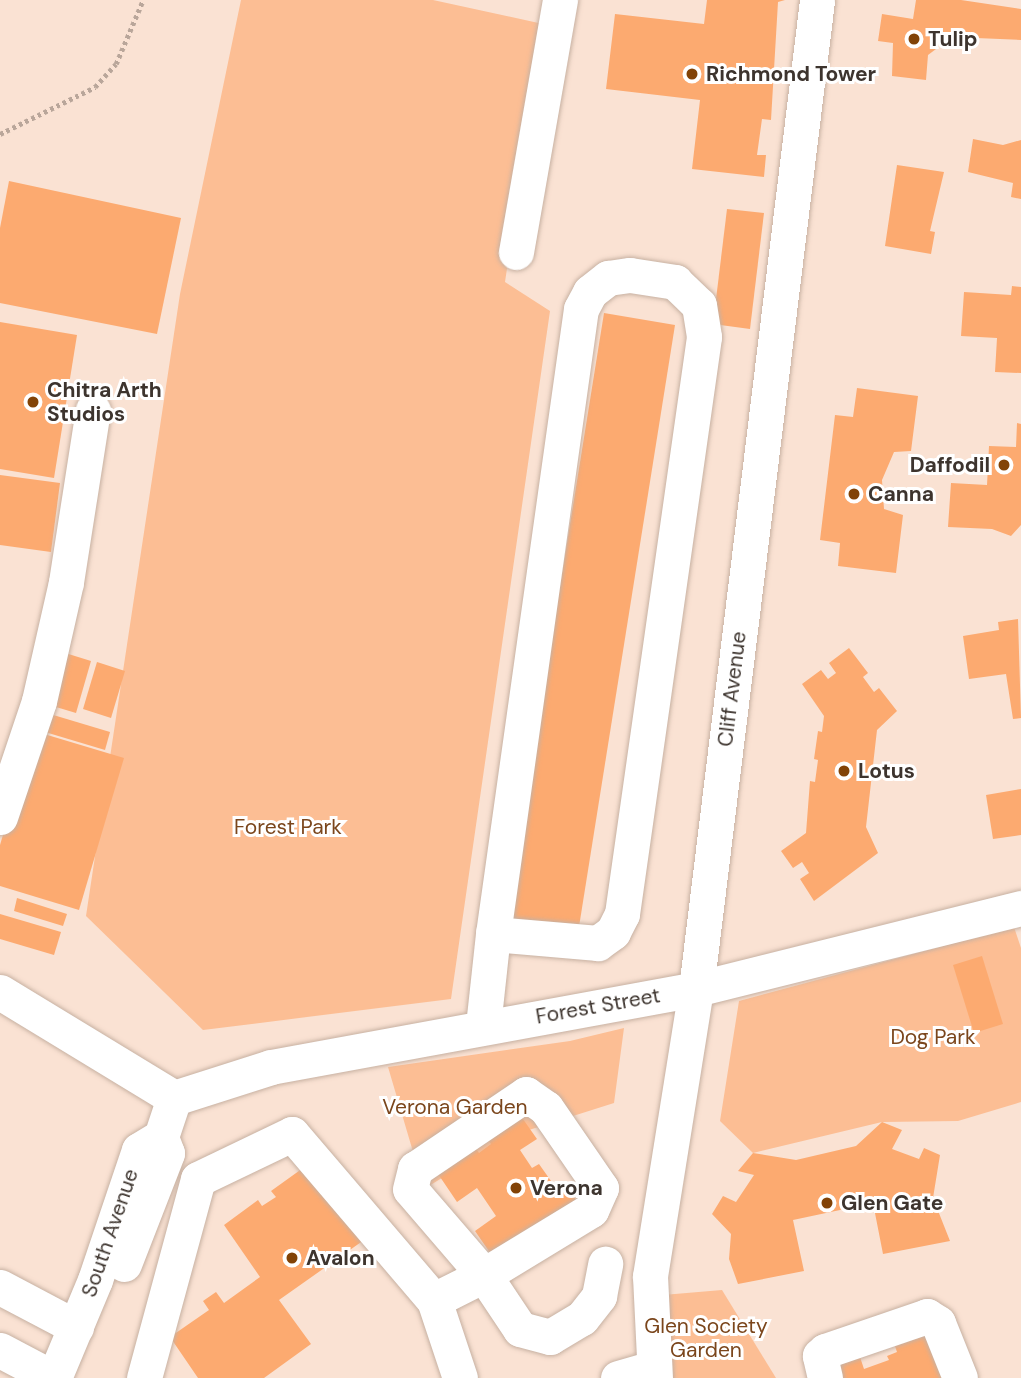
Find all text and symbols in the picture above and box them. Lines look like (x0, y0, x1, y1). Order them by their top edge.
place label: Tulip (928, 26, 978, 52)
marker: Tulip (906, 31, 922, 47)
place label: Richmond Tower (706, 61, 876, 87)
marker: Richmond Tower (684, 66, 700, 82)
place label: Chitra Arth Studios (47, 377, 162, 427)
marker: Chitra Arth Studios (25, 394, 41, 410)
place label: Daffodil (910, 452, 990, 478)
marker: Daffodil (996, 457, 1012, 473)
place label: Canna (868, 481, 934, 507)
marker: Canna (846, 486, 862, 502)
street label: Cliff Avenue (712, 630, 752, 748)
place label: Lotus (858, 758, 915, 784)
marker: Lotus (836, 763, 852, 779)
park label: Forest Park (234, 814, 342, 840)
street label: Forest Street (534, 983, 662, 1029)
park label: Dog Park (890, 1024, 976, 1050)
park label: Verona Garden (382, 1094, 528, 1120)
street label: South Avenue (76, 1166, 144, 1300)
place label: Verona (530, 1175, 603, 1201)
marker: Verona (508, 1180, 524, 1196)
place label: Glen Gate (841, 1190, 943, 1216)
marker: Glen Gate (819, 1195, 835, 1211)
place label: Avalon (306, 1245, 375, 1271)
marker: Avalon (284, 1250, 300, 1266)
park label: Glen Society Garden (644, 1313, 768, 1363)

